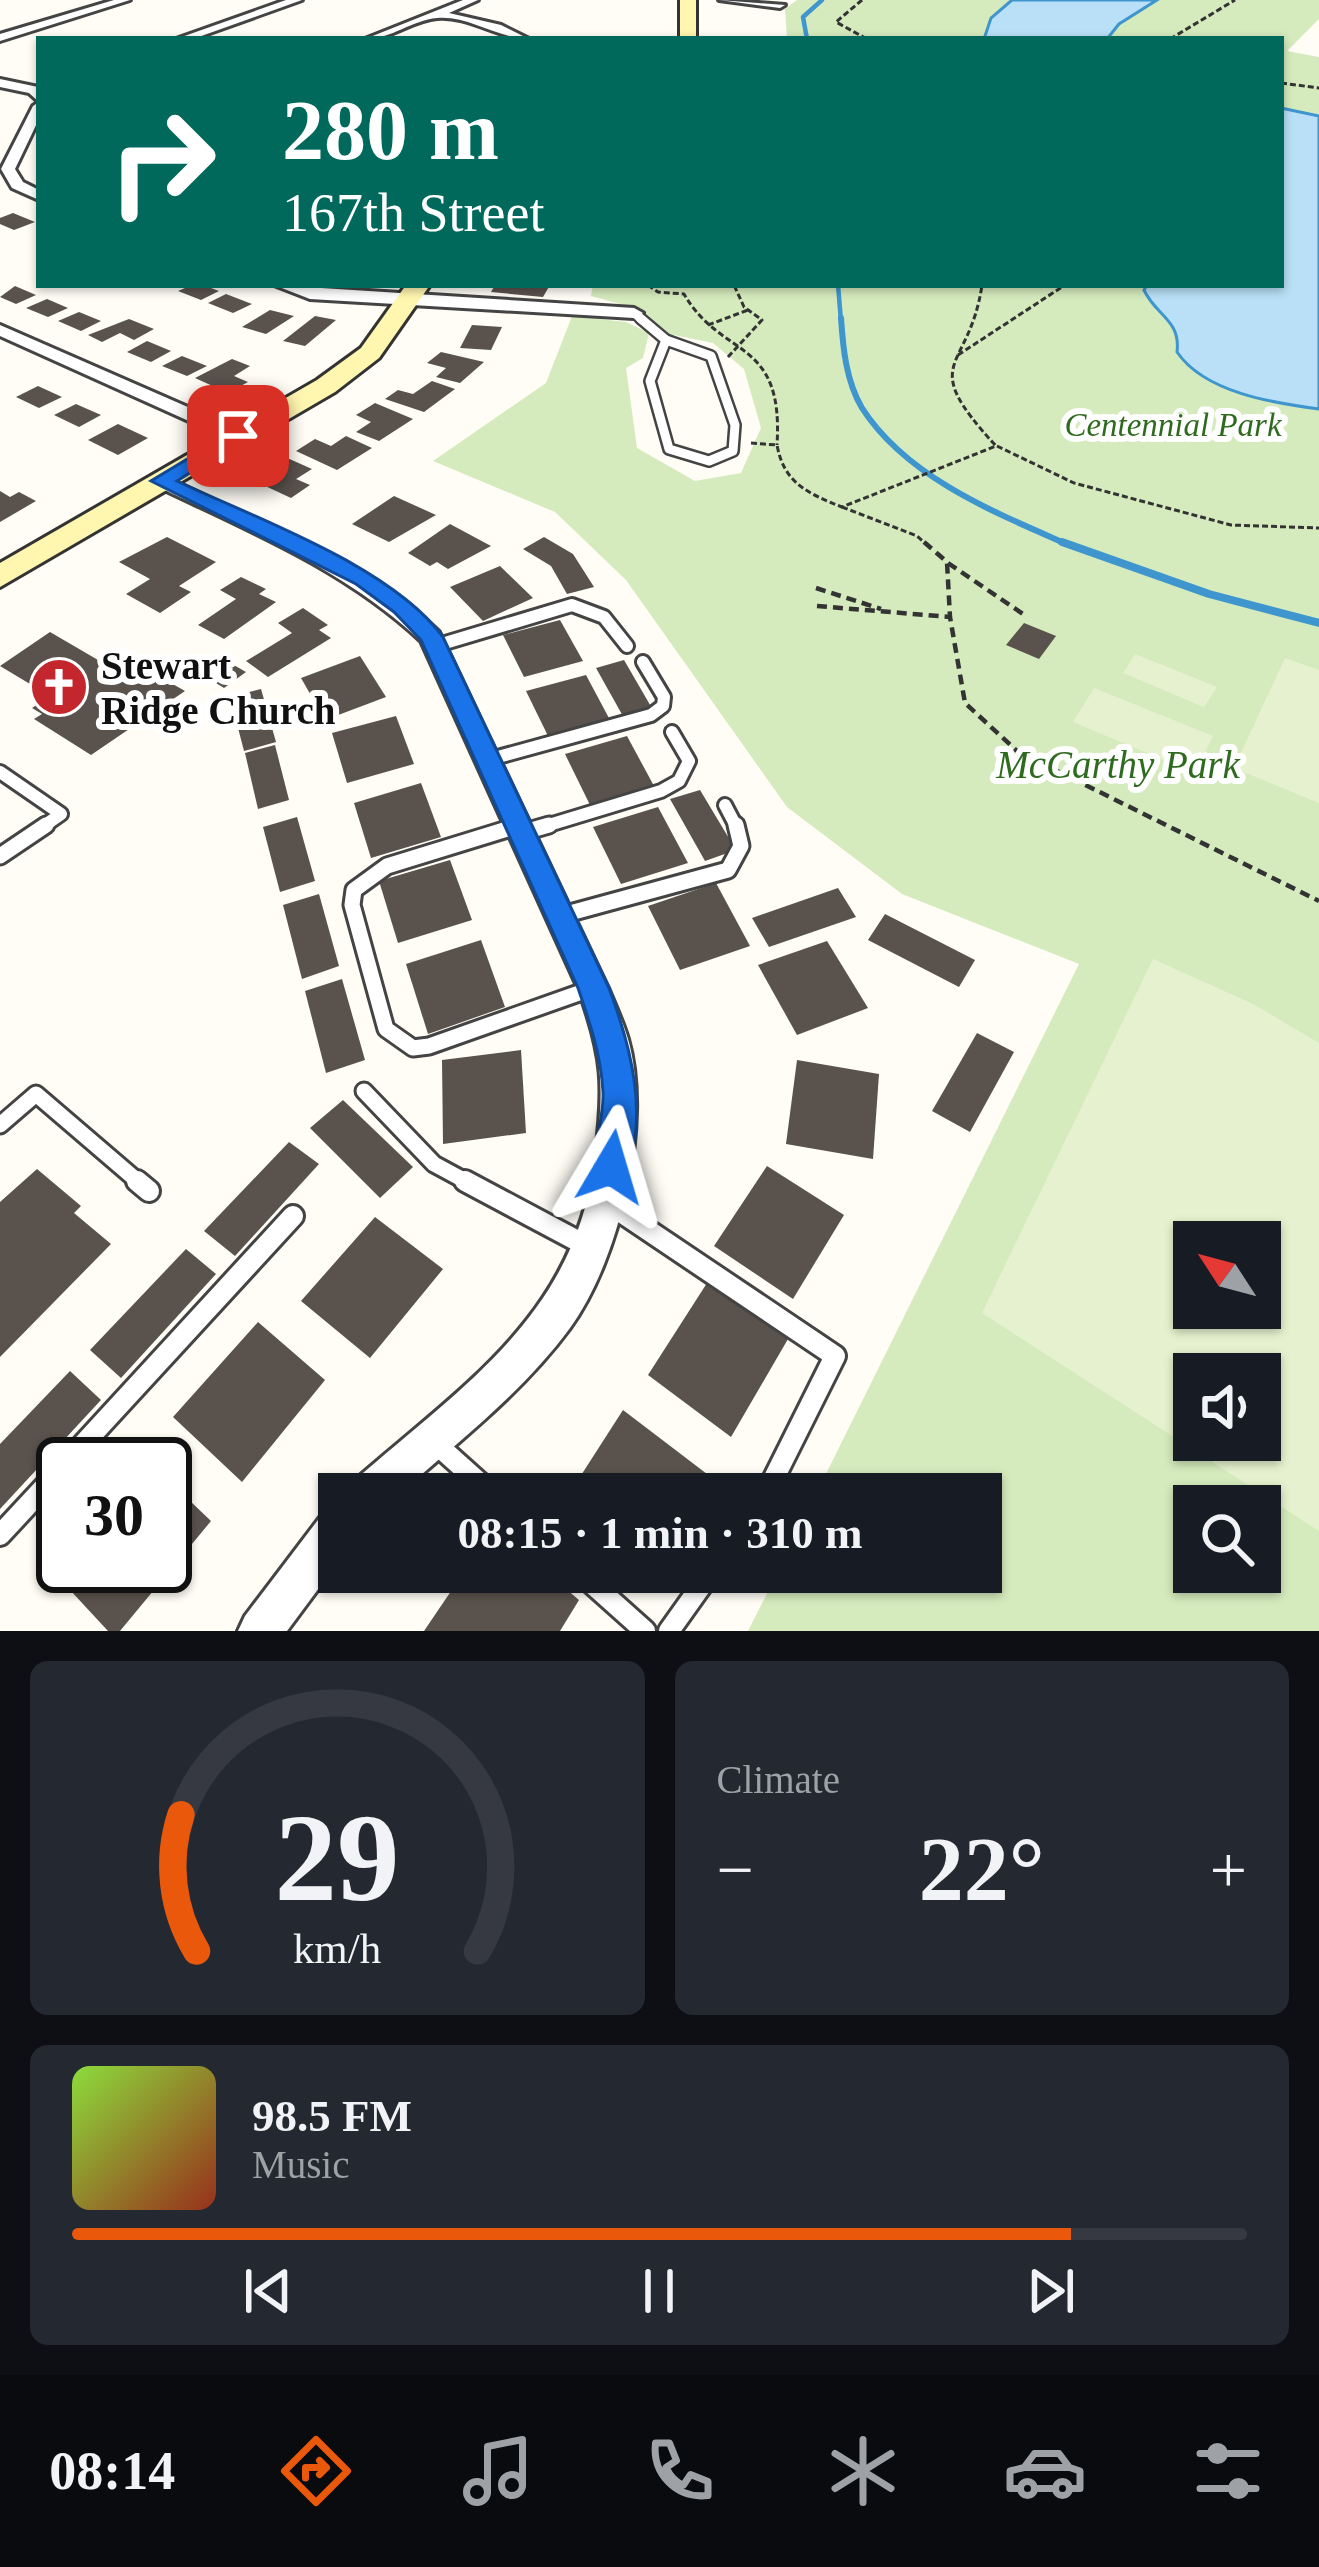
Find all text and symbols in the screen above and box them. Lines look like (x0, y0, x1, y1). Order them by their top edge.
icon: right (84, 84, 240, 240)
text: 280 m (282, 84, 499, 177)
text: 167th Street (282, 183, 544, 243)
pin (187, 385, 289, 487)
icon: arrive (205, 403, 271, 469)
park label: Centennial Park (1064, 407, 1283, 443)
place label: Stewart Ridge Church (101, 644, 336, 733)
church icon: Stewart Ridge Church (28, 656, 90, 718)
park label: McCarthy Park (995, 743, 1241, 787)
position arrow (548, 1104, 674, 1230)
north arrow (1173, 1221, 1281, 1329)
map controls (1173, 1221, 1281, 1593)
button: sound (1173, 1353, 1281, 1461)
speed limit sign: 30 (36, 1437, 192, 1593)
button: search (1173, 1485, 1281, 1593)
text: 08:15 · 1 min · 310 m (458, 1508, 863, 1558)
text: Climate (717, 1758, 840, 1801)
text: 29 (275, 1789, 400, 1927)
text: 22° (919, 1820, 1045, 1919)
text: − (717, 1833, 754, 1906)
text: + (1210, 1833, 1247, 1906)
text: km/h (293, 1925, 381, 1972)
text: 98.5 FM (252, 2091, 412, 2141)
text: Music (252, 2143, 350, 2186)
icon: previous (235, 2258, 301, 2324)
icon: pause (626, 2258, 692, 2324)
icon: next (1018, 2258, 1084, 2324)
icon: directions (274, 2429, 358, 2513)
icon: music (456, 2429, 540, 2513)
icon: phone (638, 2429, 722, 2513)
icon: climate (821, 2429, 905, 2513)
icon: car (1003, 2429, 1087, 2513)
icon: filters (1186, 2429, 1270, 2513)
text: 08:14 (49, 2441, 175, 2501)

